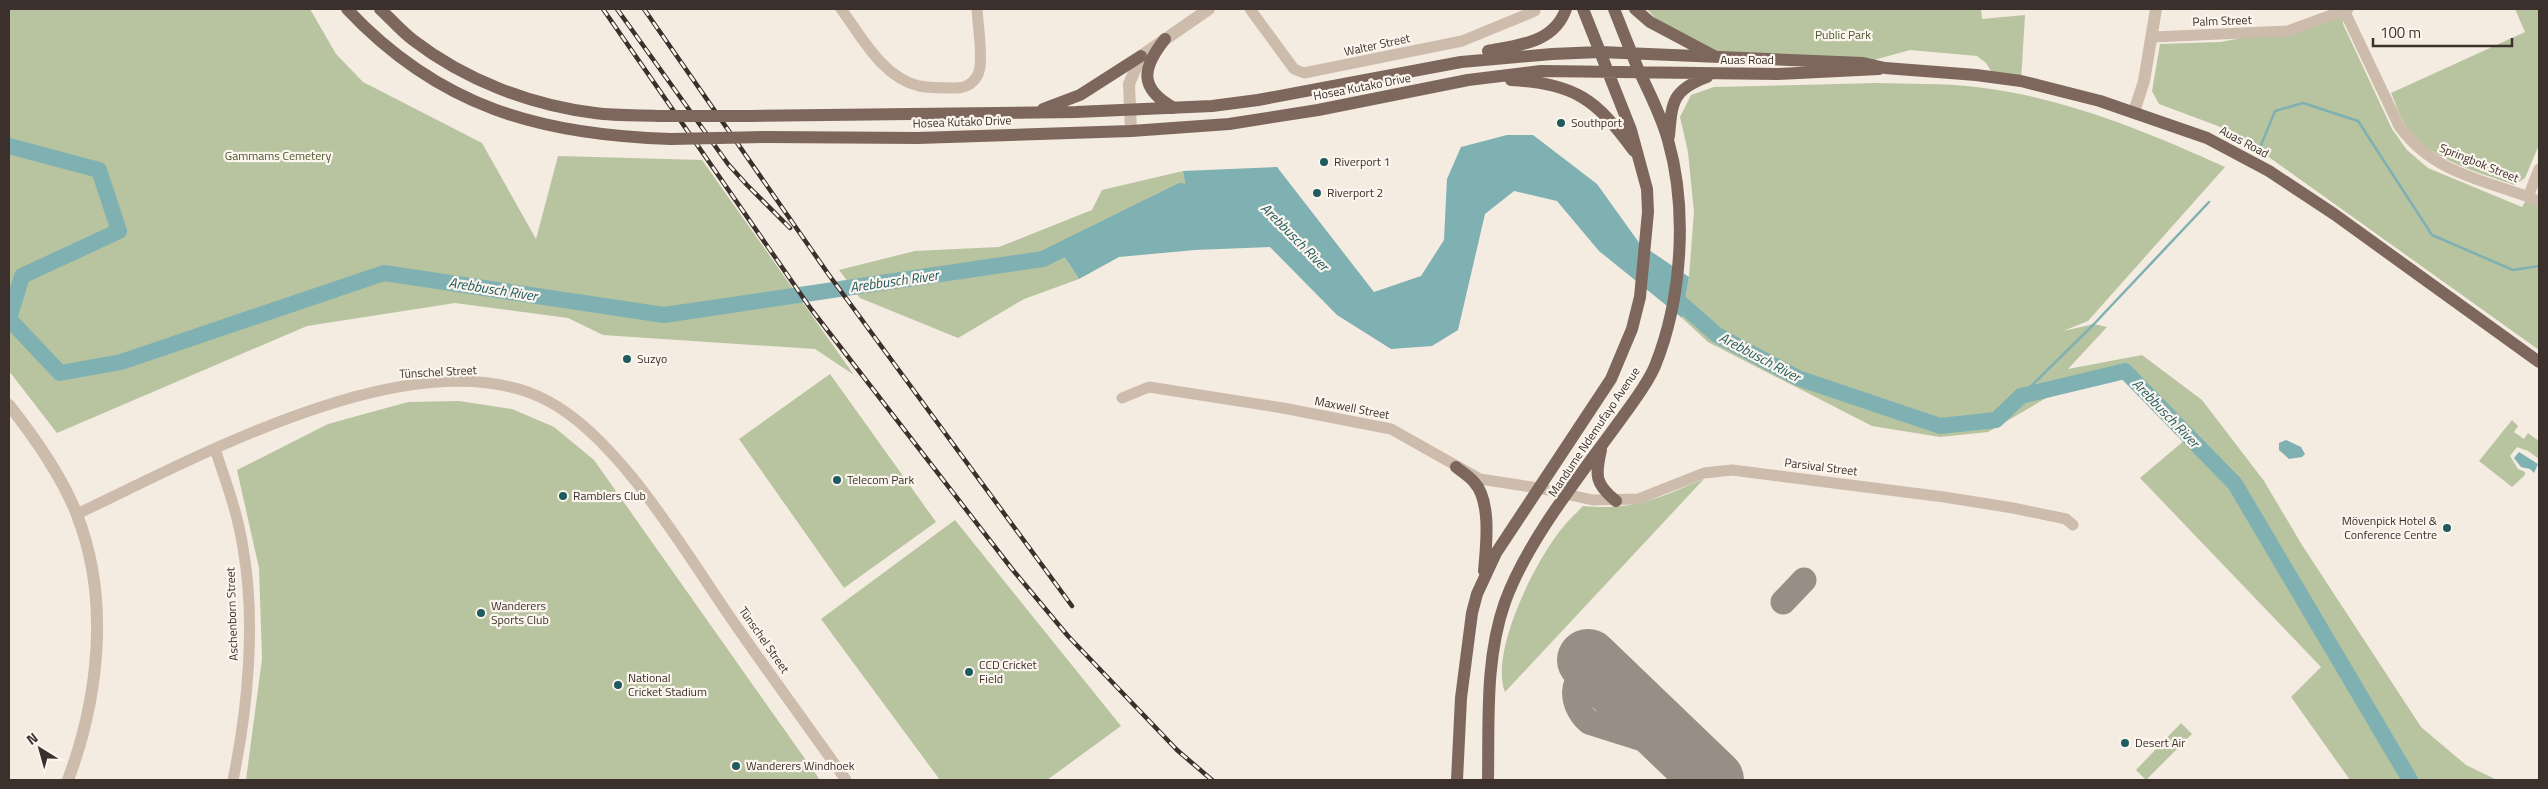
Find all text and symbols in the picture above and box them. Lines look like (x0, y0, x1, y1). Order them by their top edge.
street label: Palm Street (2192, 10, 2253, 31)
scale bar (2373, 15, 2512, 47)
text: 100 m (2380, 21, 2421, 44)
park label: Public Park (1815, 25, 1871, 44)
street label: Walter Street (1342, 28, 1413, 61)
street label: Auas Road (1720, 50, 1774, 69)
street label: Hosea Kutako Drive (1312, 68, 1412, 105)
street label: Hosea Kutako Drive (912, 110, 1012, 133)
place label: Southport (1571, 113, 1623, 132)
marker: Southport (1555, 117, 1567, 129)
street label: Auas Road (2216, 121, 2272, 163)
street label: Springbok Street (2437, 138, 2523, 187)
park label: Gammams Cemetery (225, 146, 331, 165)
place label: Riverport 1 (1334, 152, 1390, 171)
marker: Riverport 1 (1318, 156, 1330, 168)
place label: Riverport 2 (1327, 183, 1383, 202)
marker: Riverport 2 (1311, 187, 1323, 199)
water label: Arebbusch River (1256, 198, 1335, 277)
water label: Arebbusch River (848, 264, 941, 297)
water label: Arebbusch River (447, 271, 540, 306)
water label: Arebbusch River (1716, 326, 1806, 387)
place label: Suzyo (637, 349, 667, 368)
marker: Suzyo (621, 353, 633, 365)
street label: Tünschel Street (399, 360, 478, 383)
street label: Mandume Ndemufayo Avenue (1543, 363, 1644, 500)
water label: Arebbusch River (2128, 373, 2206, 453)
street label: Maxwell Street (1313, 391, 1392, 424)
street label: Parsival Street (1783, 453, 1859, 481)
place label: Telecom Park (847, 470, 915, 489)
marker: Telecom Park (831, 474, 843, 486)
place label: Ramblers Club (573, 486, 646, 505)
marker: Ramblers Club (557, 490, 569, 502)
place label: Mövenpick Hotel & Conference Centre (2342, 511, 2438, 544)
marker: Mövenpick Hotel & Conference Centre (2441, 522, 2453, 534)
street label: Aschenborn Street (220, 566, 243, 661)
place label: Wanderers Sports Club (491, 596, 549, 629)
street label: Tünschel Street (734, 602, 795, 678)
marker: Wanderers Sports Club (475, 607, 487, 619)
place label: CCD Cricket Field (979, 655, 1037, 688)
marker: CCD Cricket Field (963, 666, 975, 678)
place label: National Cricket Stadium (628, 668, 707, 701)
marker: National Cricket Stadium (612, 679, 624, 691)
north arrow (15, 724, 65, 774)
text: N (22, 727, 42, 750)
place label: Desert Air (2135, 733, 2185, 752)
marker: Desert Air (2119, 737, 2131, 749)
place label: Wanderers Windhoek (746, 756, 855, 775)
marker: Wanderers Windhoek (730, 760, 742, 772)

